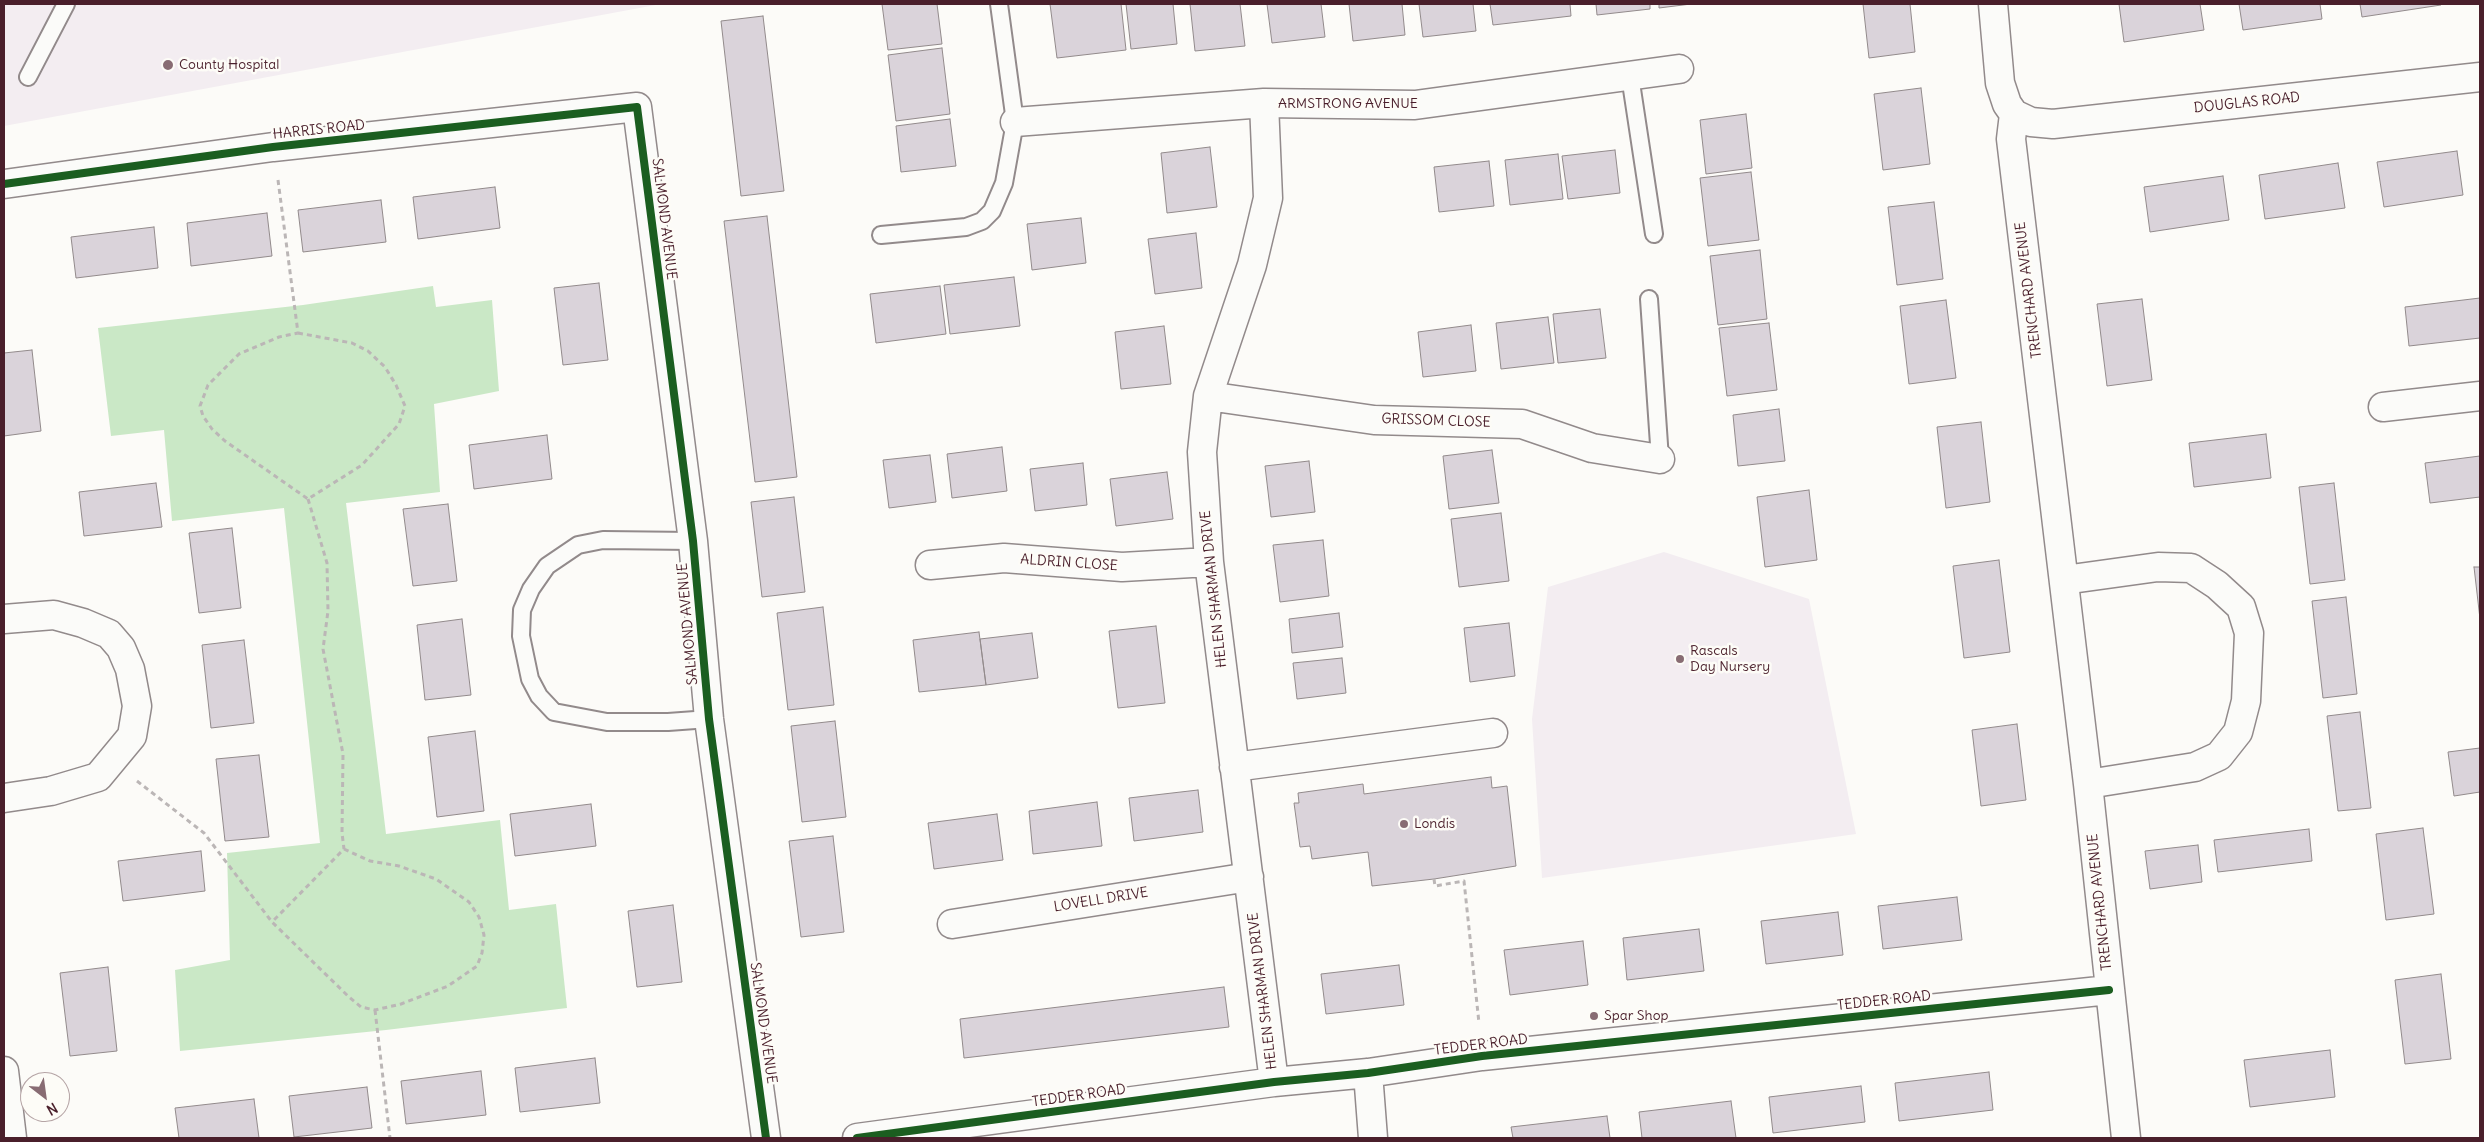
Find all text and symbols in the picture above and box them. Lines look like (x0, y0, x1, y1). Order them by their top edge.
place label: County Hospital (179, 57, 279, 73)
marker: County Hospital (161, 58, 175, 72)
street label: DOUGLAS ROAD (2193, 89, 2301, 117)
street label: ARMSTRONG AVENUE (1278, 96, 1418, 112)
street label: HARRIS ROAD (272, 117, 366, 143)
street label: SALMOND AVENUE (648, 157, 680, 281)
street label: TRENCHARD AVENUE (2012, 221, 2046, 359)
street label: GRISSOM CLOSE (1381, 411, 1491, 431)
street label: HELEN SHARMAN DRIVE (1197, 509, 1231, 669)
street label: ALDRIN CLOSE (1020, 551, 1118, 575)
street label: SALMOND AVENUE (674, 562, 702, 686)
place label: Rascals Day Nursery (1690, 643, 1770, 676)
marker: Rascals Day Nursery (1674, 653, 1686, 665)
place label: Londis (1414, 816, 1455, 832)
marker: Londis (1398, 818, 1410, 830)
street label: TRENCHARD AVENUE (2084, 833, 2116, 971)
street label: LOVELL DRIVE (1053, 884, 1149, 916)
street label: HELEN SHARMAN DRIVE (1245, 911, 1281, 1071)
street label: SALMOND AVENUE (746, 961, 780, 1085)
street label: TEDDER ROAD (1836, 988, 1932, 1014)
place label: Spar Shop (1604, 1008, 1669, 1024)
marker: Spar Shop (1588, 1010, 1600, 1022)
street label: TEDDER ROAD (1433, 1031, 1529, 1059)
north arrow (20, 1072, 70, 1122)
street label: TEDDER ROAD (1031, 1081, 1127, 1111)
text: N (43, 1099, 61, 1119)

